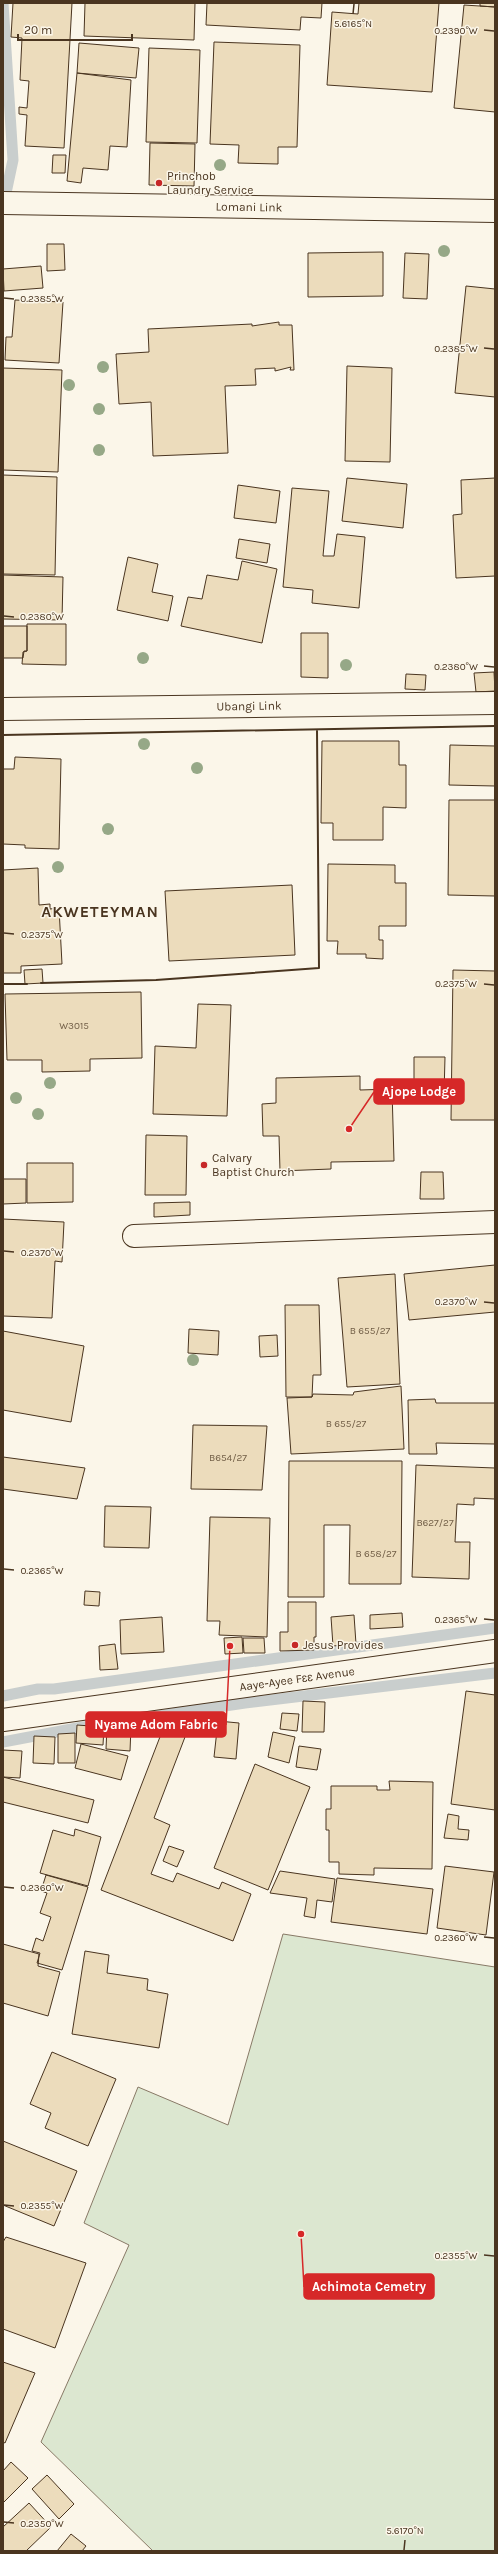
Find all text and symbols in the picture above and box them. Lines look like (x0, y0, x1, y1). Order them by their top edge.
scale bar (18, 16, 132, 42)
text: 5.6165°N (334, 18, 372, 30)
text: 20 m (24, 23, 52, 37)
text: 0.2390°W (434, 25, 478, 37)
place label: Princhob Laundry Service (167, 169, 253, 197)
marker: Princhob Laundry Service (154, 178, 164, 188)
street label: Lomani Link (215, 199, 283, 215)
text: 0.2385°W (20, 293, 64, 305)
text: 0.2385°W (434, 343, 478, 355)
text: 0.2380°W (20, 611, 64, 623)
text: 0.2380°W (434, 661, 478, 673)
street label: Ubangi Link (216, 698, 282, 714)
district label: AKWETEYMAN (41, 902, 159, 921)
text: 0.2375°W (21, 929, 63, 941)
text: 0.2375°W (435, 978, 477, 990)
house number: W3015 (59, 1020, 89, 1032)
callout: Ajope Lodge (374, 1079, 464, 1104)
text: Ajope Lodge (382, 1084, 456, 1099)
place label: Calvary Baptist Church (212, 1151, 294, 1179)
marker: Calvary Baptist Church (199, 1160, 209, 1170)
text: 0.2370°W (21, 1247, 63, 1259)
text: 0.2370°W (435, 1296, 477, 1308)
house number: B 655/27 (350, 1325, 391, 1337)
house number: B 655/27 (326, 1418, 367, 1430)
house number: B654/27 (209, 1452, 247, 1464)
house number: B627/27 (416, 1517, 454, 1529)
house number: B 658/27 (356, 1548, 397, 1560)
text: 0.2365°W (20, 1565, 64, 1577)
text: 0.2365°W (434, 1614, 478, 1626)
place label: Jesus Provides (303, 1638, 383, 1652)
marker: Jesus Provides (290, 1640, 300, 1650)
street label: Aaye-Ayee Fɛɛ Avenue (238, 1664, 356, 1694)
callout: Nyame Adom Fabric (86, 1712, 226, 1737)
text: Nyame Adom Fabric (94, 1717, 218, 1732)
text: 0.2360°W (20, 1882, 64, 1894)
text: 0.2360°W (434, 1932, 478, 1944)
text: 0.2355°W (20, 2200, 64, 2212)
text: 0.2355°W (434, 2250, 478, 2262)
callout: Achimota Cemetry (304, 2274, 434, 2299)
text: Achimota Cemetry (312, 2279, 427, 2294)
text: 0.2350°W (20, 2518, 64, 2530)
text: 5.6170°N (386, 2525, 424, 2537)

